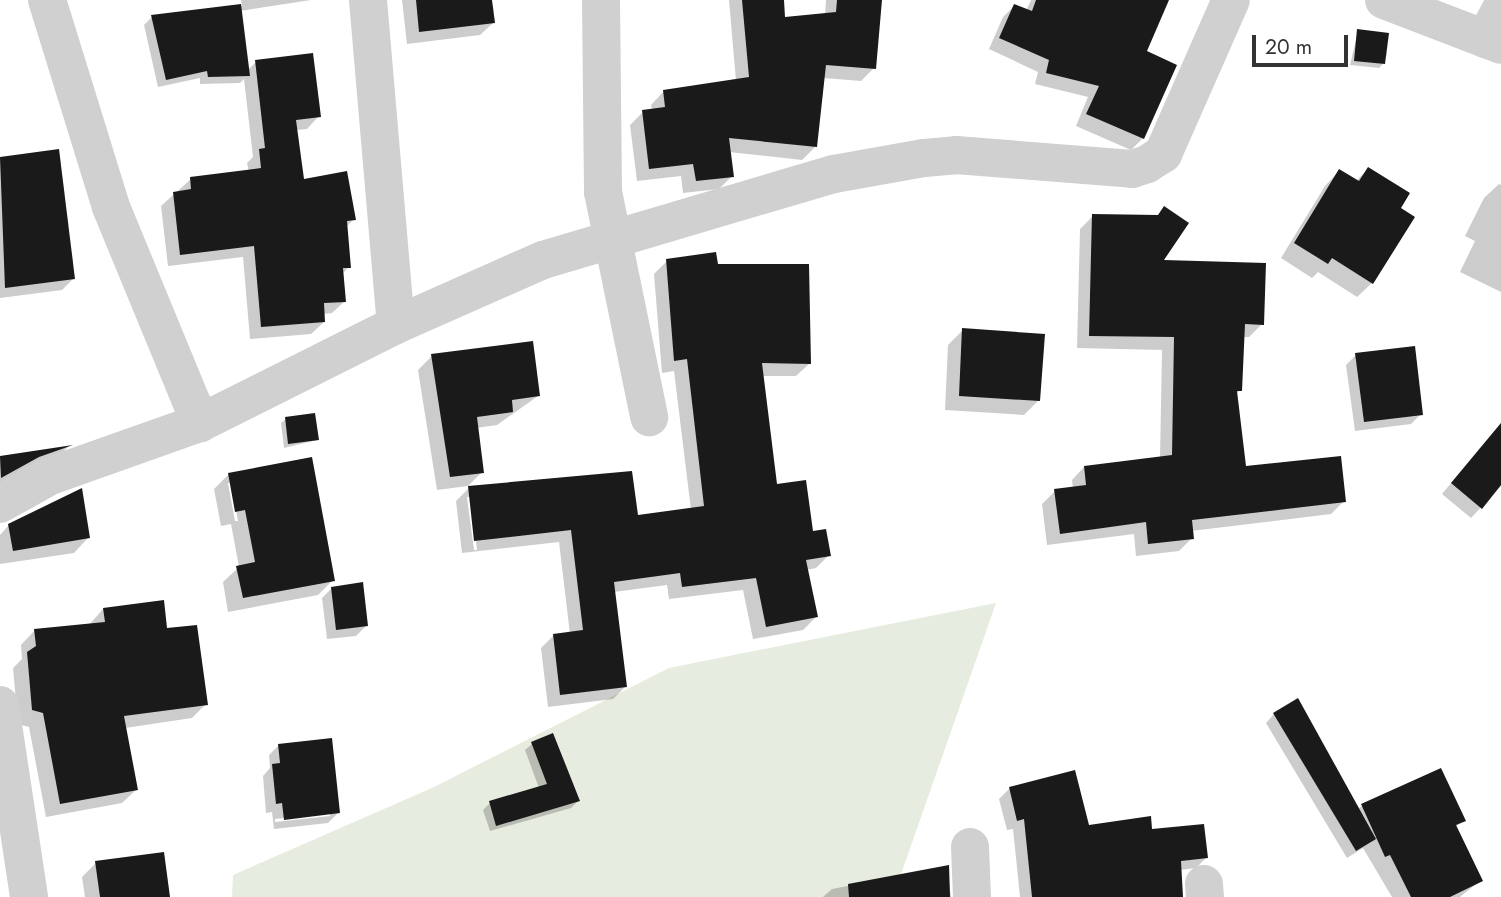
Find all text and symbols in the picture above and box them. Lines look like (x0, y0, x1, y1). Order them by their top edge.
scale bar (1256, 21, 1352, 65)
text: 20 m (1265, 32, 1312, 62)

